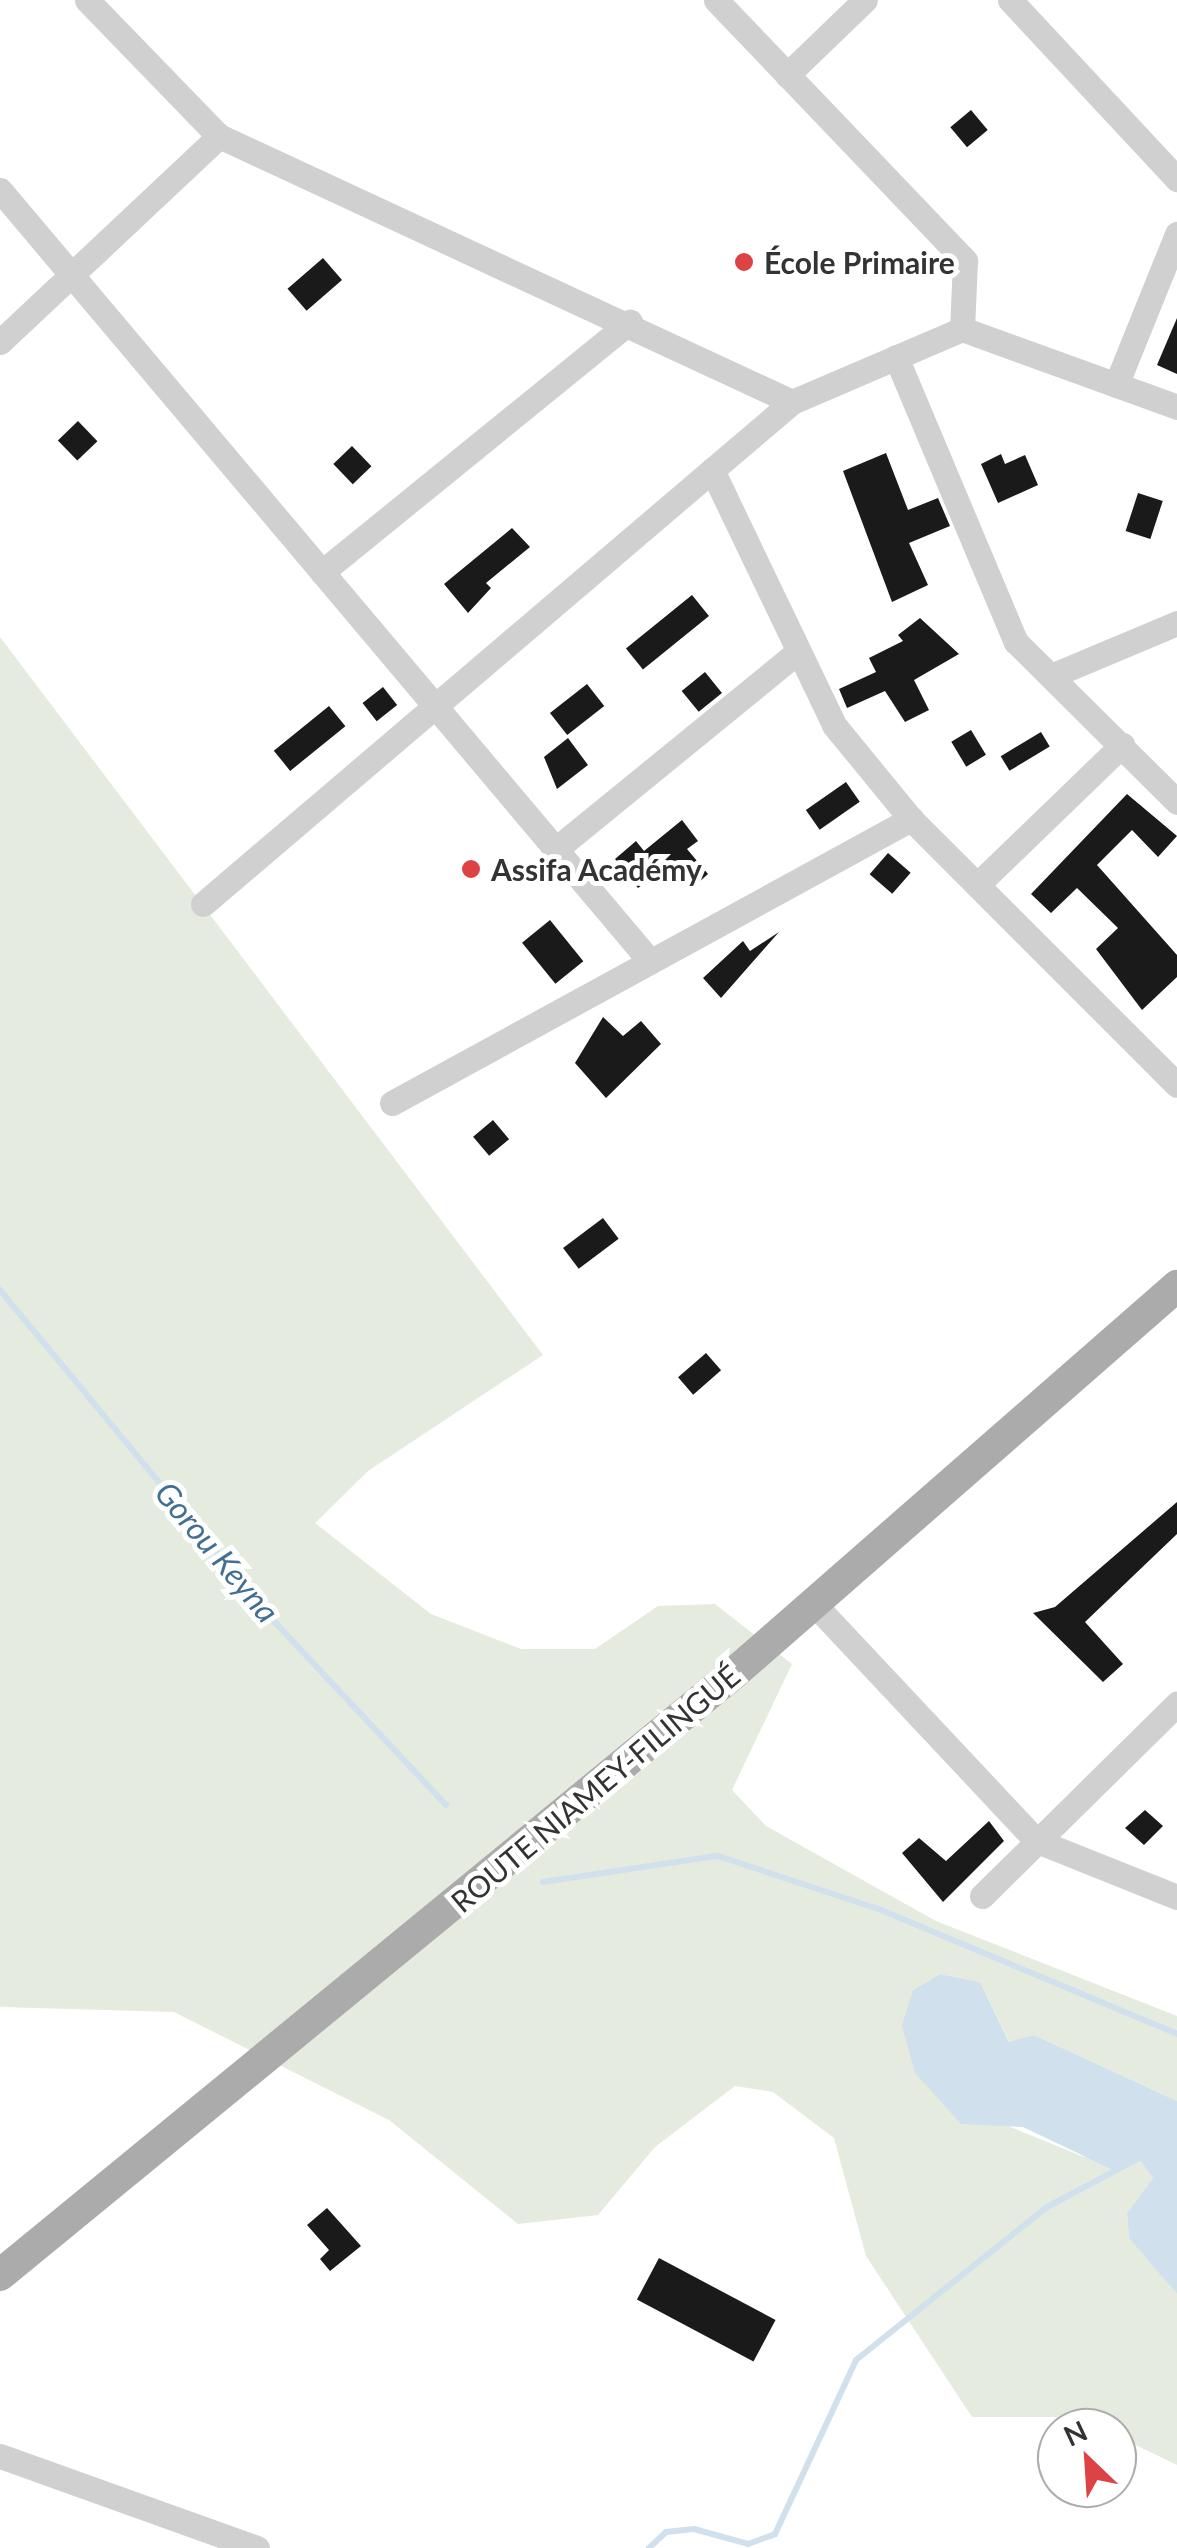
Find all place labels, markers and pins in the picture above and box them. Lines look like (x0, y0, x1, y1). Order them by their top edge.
place label: École Primaire (764, 244, 955, 280)
marker: École Primaire (733, 251, 755, 273)
place label: Assifa Académy (491, 851, 703, 887)
marker: Assifa Académy (460, 858, 482, 880)

